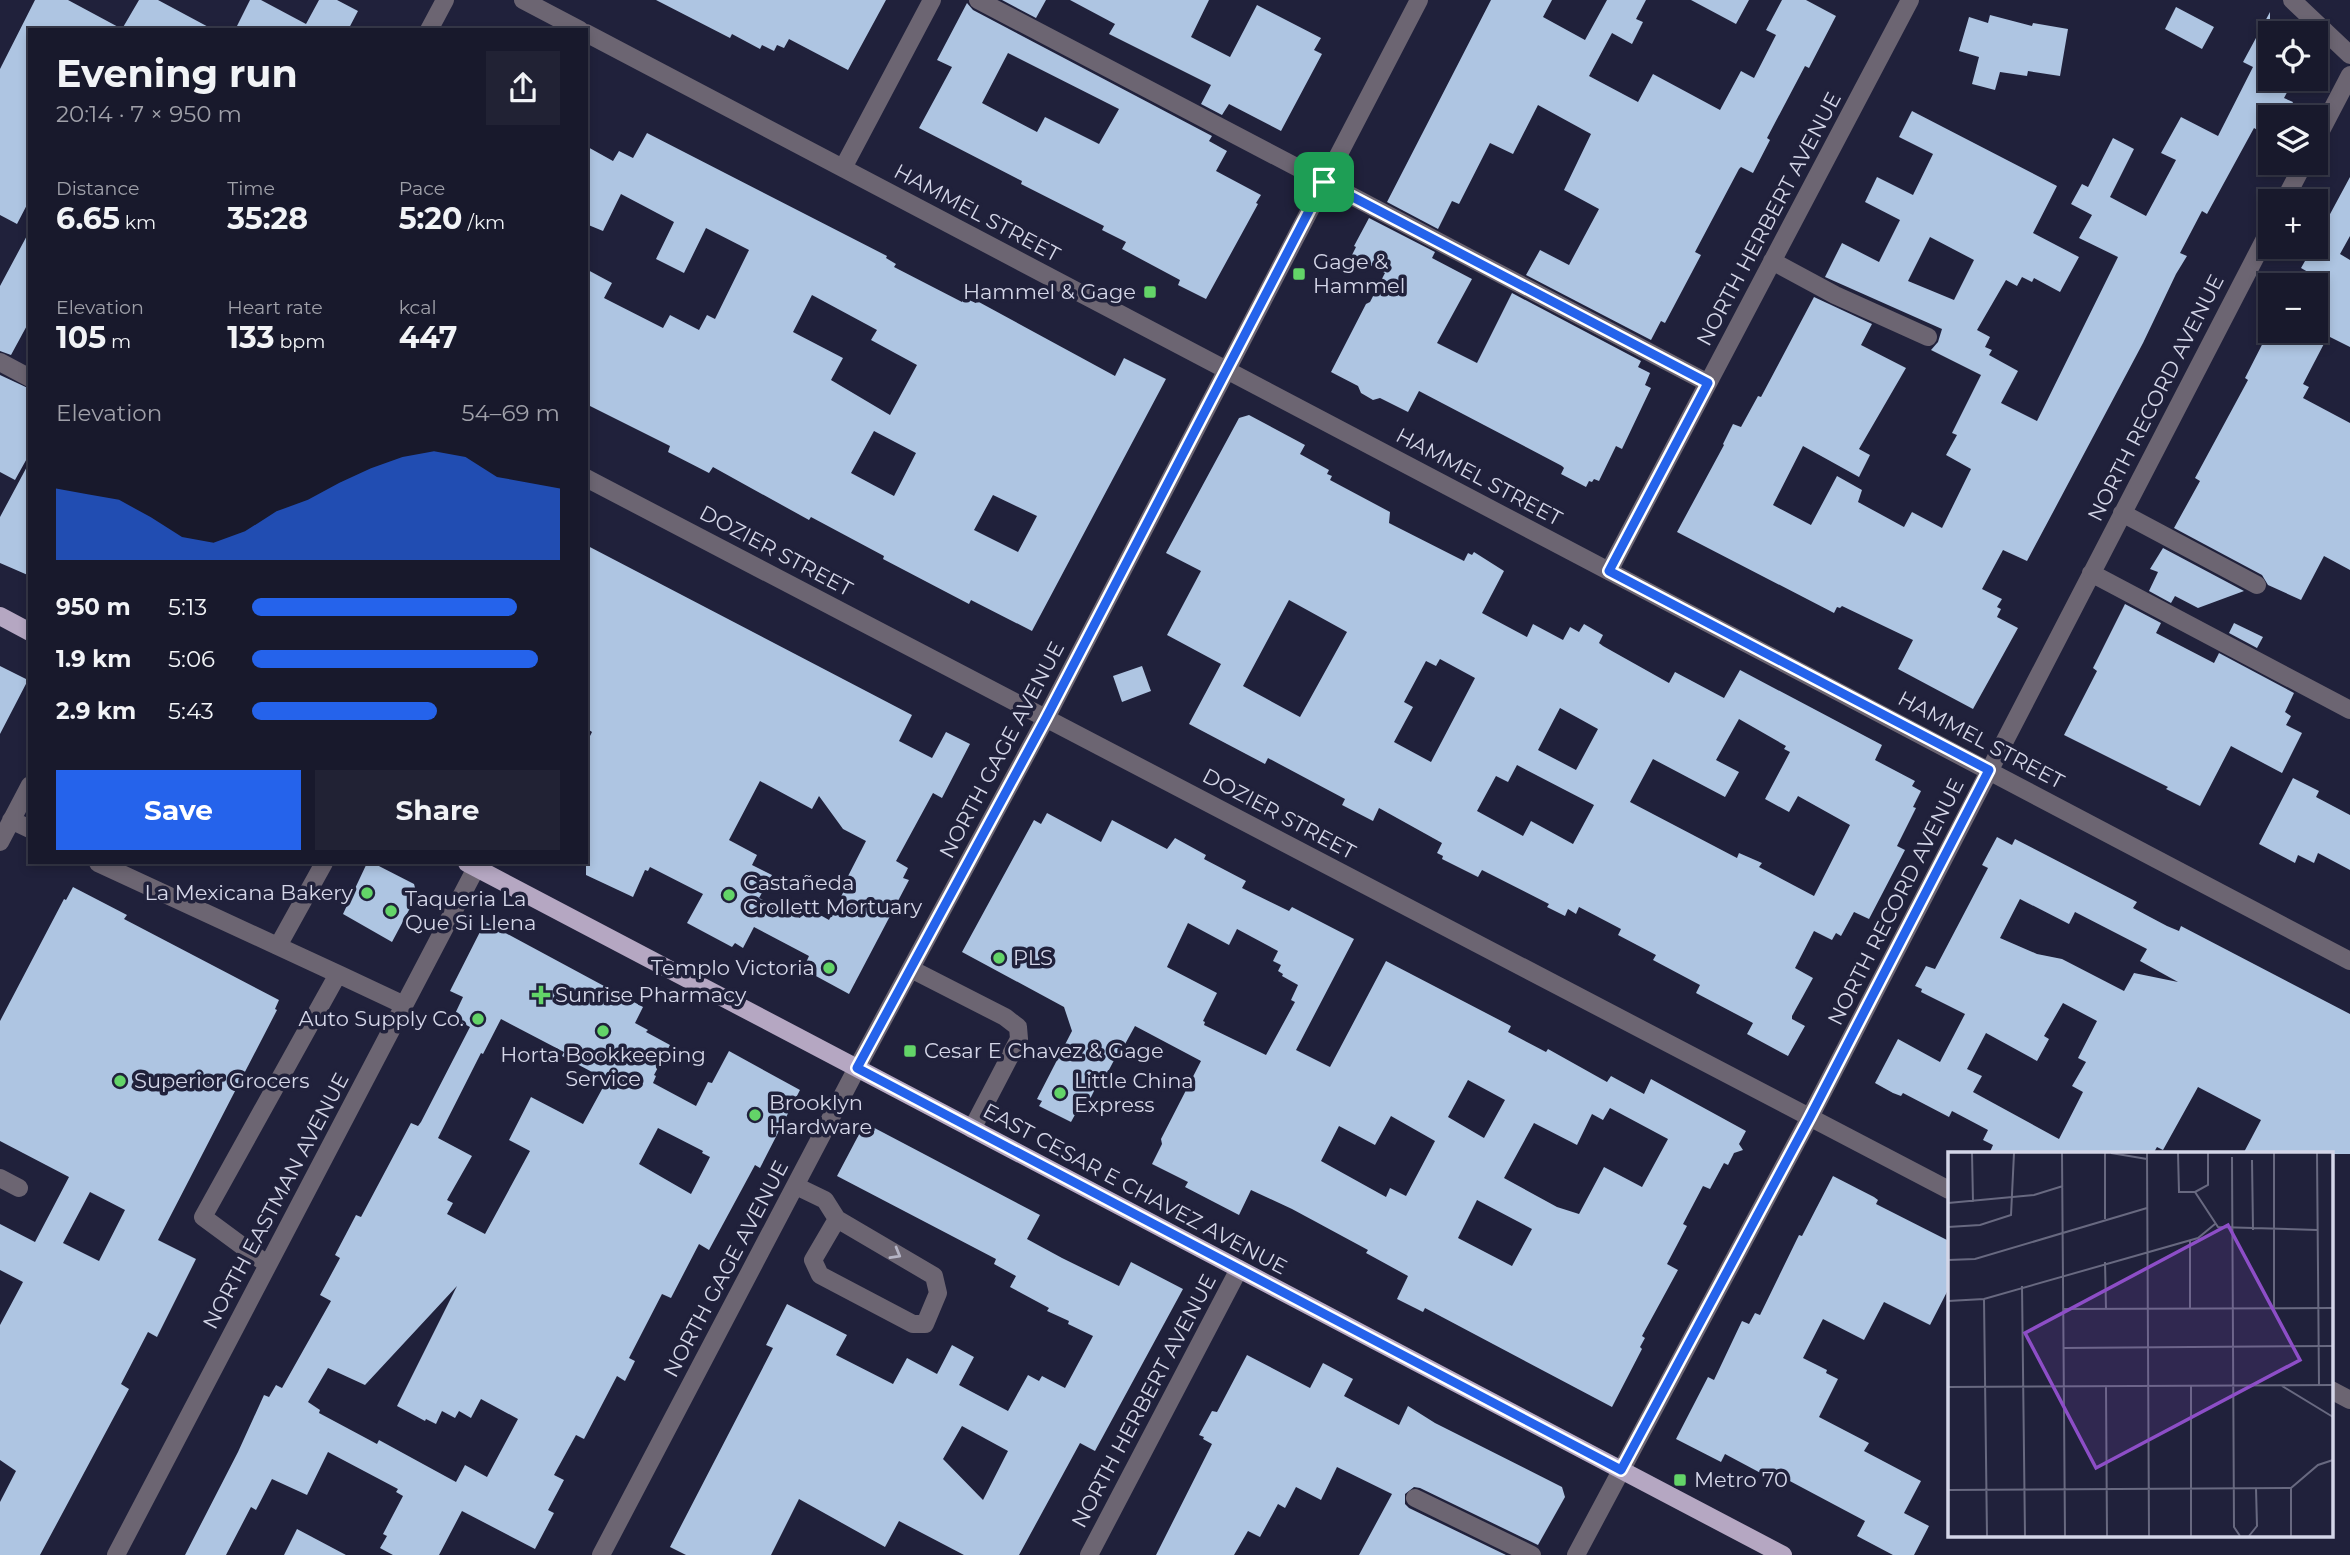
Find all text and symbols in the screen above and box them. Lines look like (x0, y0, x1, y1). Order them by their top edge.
map controls (2258, 21, 2328, 343)
button: locate (2258, 21, 2328, 91)
text: Evening run (56, 50, 298, 97)
button: share (486, 51, 560, 125)
street label: NORTH HERBERT AVENUE (1691, 88, 1846, 350)
text: 20:14 · 7 × 950 m (56, 100, 242, 128)
button: layers (2258, 105, 2328, 175)
pin (1294, 152, 1354, 212)
street label: HAMMEL STREET (890, 158, 1064, 267)
icon: arrive (1305, 163, 1343, 201)
text: Distance (56, 177, 139, 200)
text: Time (227, 177, 275, 200)
text: Pace (399, 177, 445, 200)
button: + (2258, 189, 2328, 259)
text: 6.65 (56, 200, 120, 237)
text: 35:28 (227, 200, 308, 237)
text: 5:20 (399, 200, 462, 237)
text: km (120, 211, 156, 234)
text: /km (462, 211, 505, 234)
place label: Gage & Hammel (1313, 249, 1405, 298)
marker: Gage & Hammel (1291, 266, 1307, 282)
street label: NORTH RECORD AVENUE (2082, 270, 2229, 525)
button: − (2258, 273, 2328, 343)
place label: Hammel & Gage (963, 279, 1136, 304)
marker: Hammel & Gage (1142, 284, 1158, 300)
text: Elevation (56, 296, 144, 319)
text: Heart rate (227, 296, 323, 319)
text: kcal (399, 296, 437, 319)
text: 105 (56, 319, 106, 356)
text: 133 (227, 319, 274, 356)
text: 447 (399, 319, 457, 356)
text: m (106, 330, 131, 353)
text: bpm (274, 330, 325, 353)
text: Elevation (56, 399, 162, 427)
text: 54–69 m (461, 399, 560, 427)
street label: HAMMEL STREET (1392, 422, 1566, 531)
street label: DOZIER STREET (695, 500, 857, 601)
text: 950 m (56, 593, 131, 621)
text: 5:13 (168, 593, 207, 621)
street label: NORTH GAGE AVENUE (934, 637, 1069, 862)
text: 1.9 km (56, 645, 131, 673)
text: 5:06 (168, 645, 215, 673)
street label: HAMMEL STREET (1894, 685, 2068, 794)
text: 2.9 km (56, 697, 136, 725)
text: 5:43 (168, 697, 214, 725)
street label: DOZIER STREET (1198, 763, 1360, 864)
button: Save (56, 770, 301, 850)
button: Share (315, 770, 560, 850)
street label: NORTH RECORD AVENUE (1822, 774, 1969, 1029)
place label: Castañeda Crollett Mortuary (743, 870, 923, 919)
place label: La Mexicana Bakery (144, 880, 354, 905)
marker: La Mexicana Bakery (359, 885, 375, 901)
place label: Taqueria La Que Si Llena (405, 886, 536, 935)
marker: Castañeda Crollett Mortuary (721, 887, 737, 903)
marker: Taqueria La Que Si Llena (383, 903, 399, 919)
place label: PLS (1013, 945, 1053, 970)
marker: PLS (991, 950, 1007, 966)
place label: Templo Victoria (651, 955, 815, 980)
marker: Templo Victoria (821, 960, 837, 976)
place label: Sunrise Pharmacy (555, 982, 747, 1007)
marker: Sunrise Pharmacy (533, 987, 549, 1003)
place label: Auto Supply Co. (299, 1006, 464, 1031)
marker: Auto Supply Co. (470, 1011, 486, 1027)
marker: Horta Bookkeeping Service (595, 1023, 611, 1039)
place label: Cesar E Chavez & Gage (924, 1038, 1164, 1063)
place label: Horta Bookkeeping Service (500, 1042, 706, 1091)
marker: Cesar E Chavez & Gage (902, 1043, 918, 1059)
place label: Superior Grocers (134, 1068, 309, 1093)
place label: Little China Express (1074, 1068, 1194, 1117)
street label: NORTH EASTMAN AVENUE (197, 1069, 354, 1333)
marker: Superior Grocers (112, 1073, 128, 1089)
marker: Little China Express (1052, 1085, 1068, 1101)
place label: Brooklyn Hardware (769, 1090, 872, 1139)
street label: EAST CESAR E CHAVEZ AVENUE (979, 1098, 1292, 1280)
marker: Brooklyn Hardware (747, 1107, 763, 1123)
inset map (1948, 1152, 2332, 1538)
street label: NORTH GAGE AVENUE (658, 1156, 793, 1381)
one-way arrow (888, 1245, 901, 1258)
street label: NORTH HERBERT AVENUE (1066, 1270, 1221, 1532)
place label: Metro 70 (1694, 1467, 1788, 1492)
marker: Metro 70 (1672, 1472, 1688, 1488)

